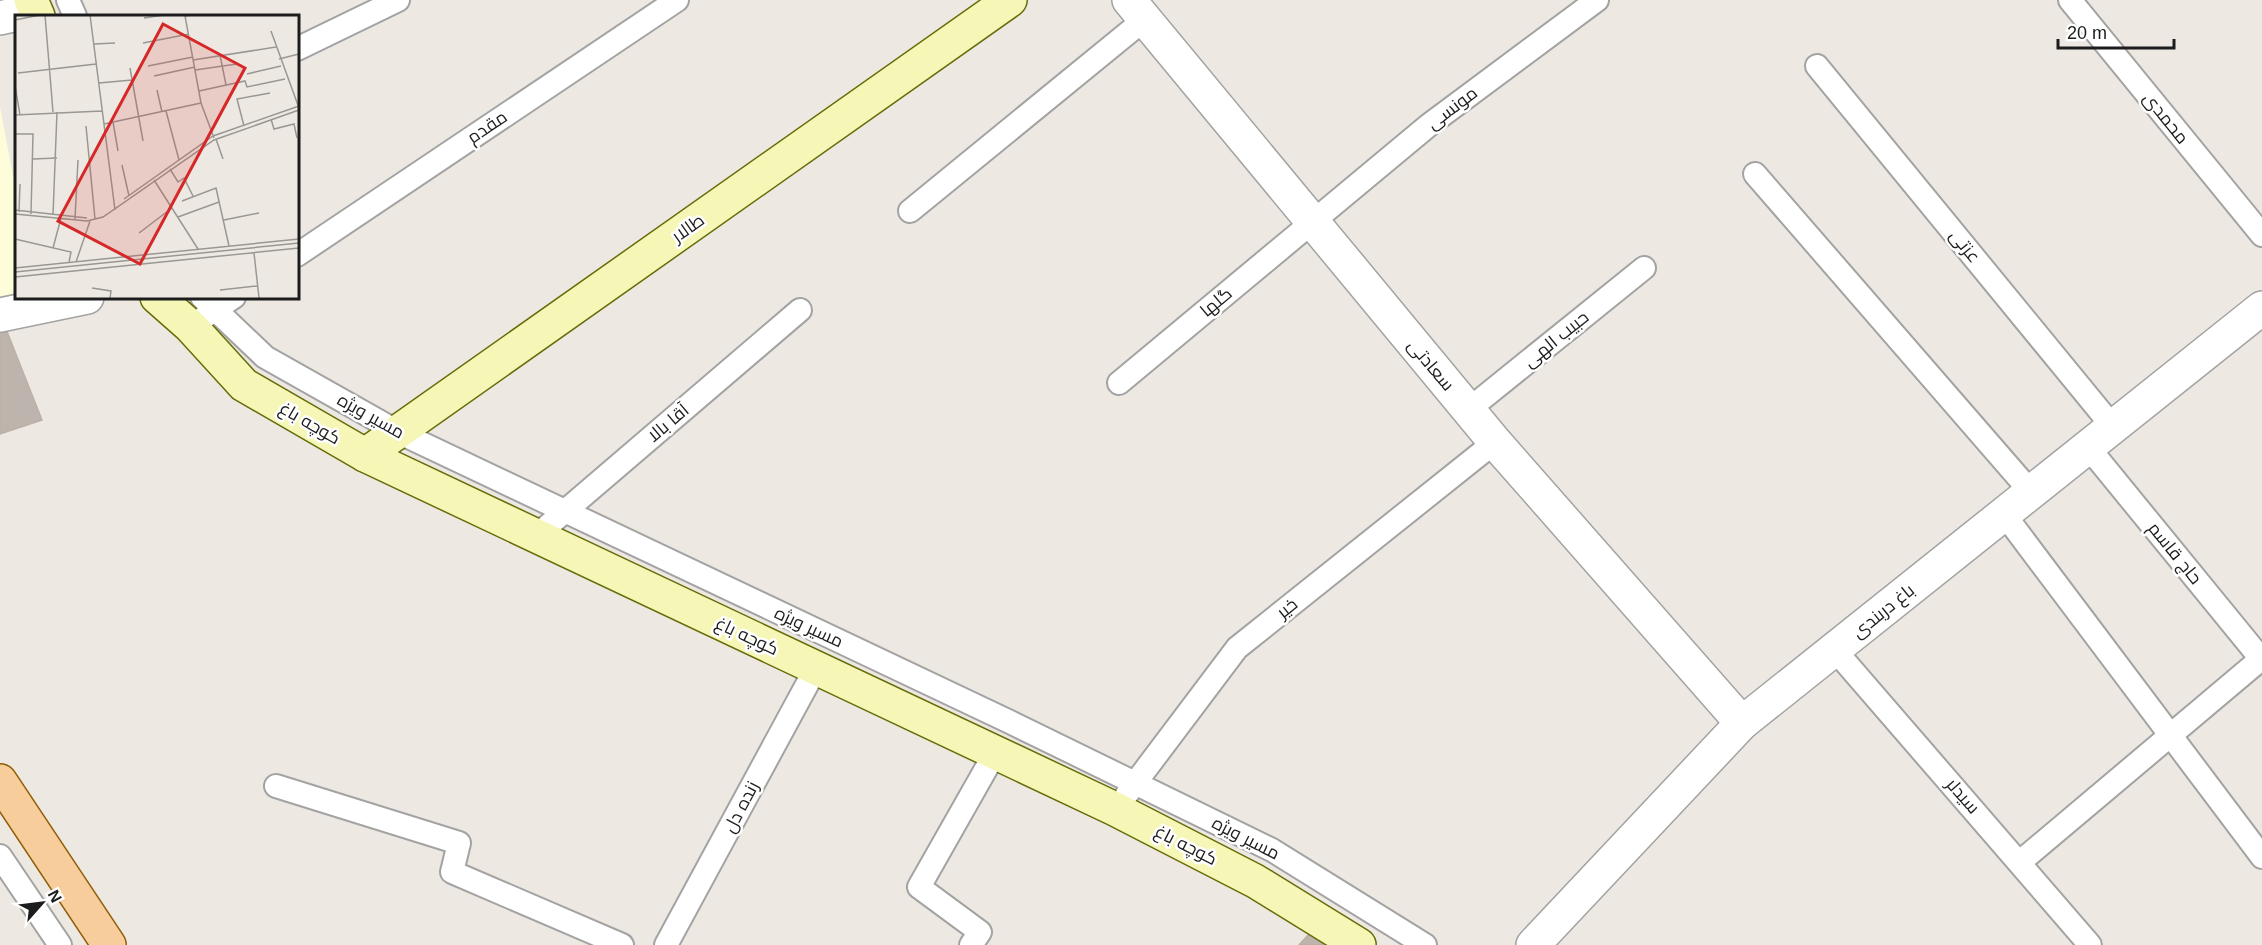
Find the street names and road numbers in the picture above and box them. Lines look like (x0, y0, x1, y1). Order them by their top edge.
street label: مونسی (1423, 83, 1482, 134)
street label: محمدی (2138, 88, 2193, 148)
street label: مقدم (463, 106, 512, 149)
street label: طالار (667, 210, 709, 248)
street label: عزتی (1945, 225, 1984, 267)
street label: گلها (1196, 283, 1236, 322)
street label: حبیب الهی (1519, 307, 1593, 372)
street label: سعادتی (1403, 335, 1458, 395)
street label: مسیر ویژه (334, 389, 408, 443)
street label: کوچه باغ (275, 398, 344, 450)
street label: آقا بالا (643, 400, 693, 446)
street label: حاج قاسم (2142, 518, 2206, 589)
street label: باغ دربندی (1848, 580, 1919, 644)
street label: خیر (1272, 594, 1302, 624)
street label: مسیر ویژه (771, 602, 846, 652)
street label: کوچه باغ (712, 613, 782, 661)
street label: سیدلر (1941, 774, 1984, 818)
street label: زنده دل (719, 778, 764, 837)
street label: مسیر ویژه (1208, 812, 1283, 864)
street label: کوچه باغ (1151, 821, 1220, 871)

